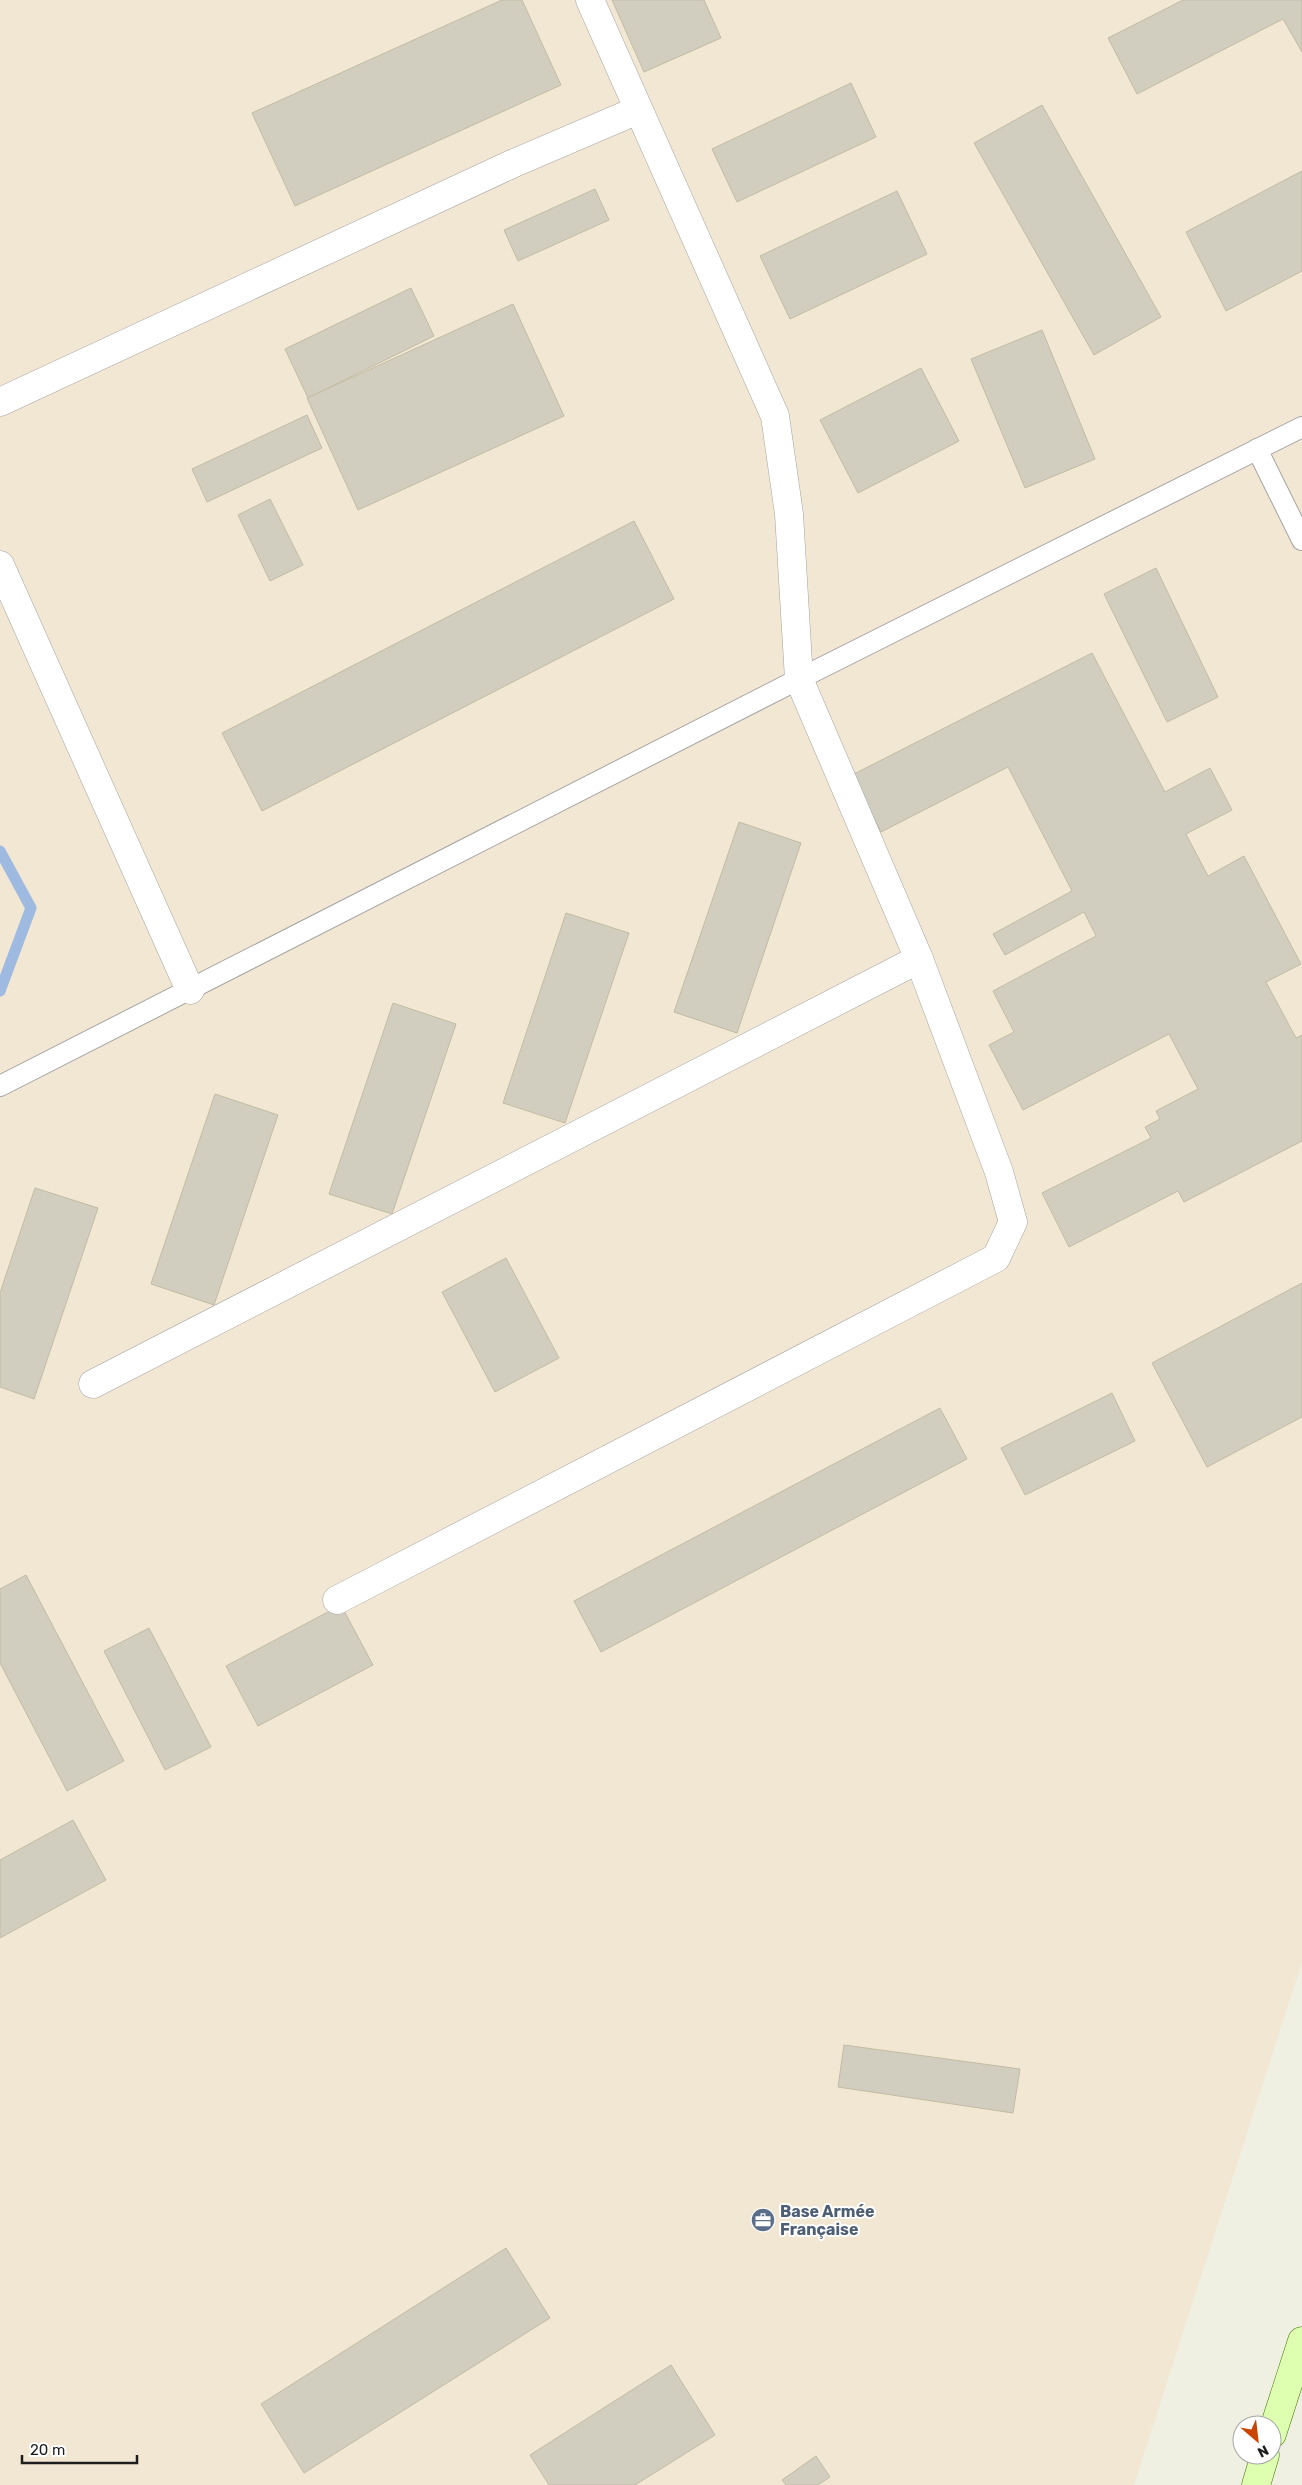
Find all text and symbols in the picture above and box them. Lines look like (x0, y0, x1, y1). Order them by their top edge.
place label: Base Armée Française (780, 2202, 874, 2239)
office icon: Base Armée Française (750, 2207, 776, 2233)
north arrow (1232, 2415, 1282, 2465)
scale bar (22, 2432, 138, 2464)
text: 20 m (30, 2441, 65, 2459)
text: N (1254, 2441, 1271, 2461)

